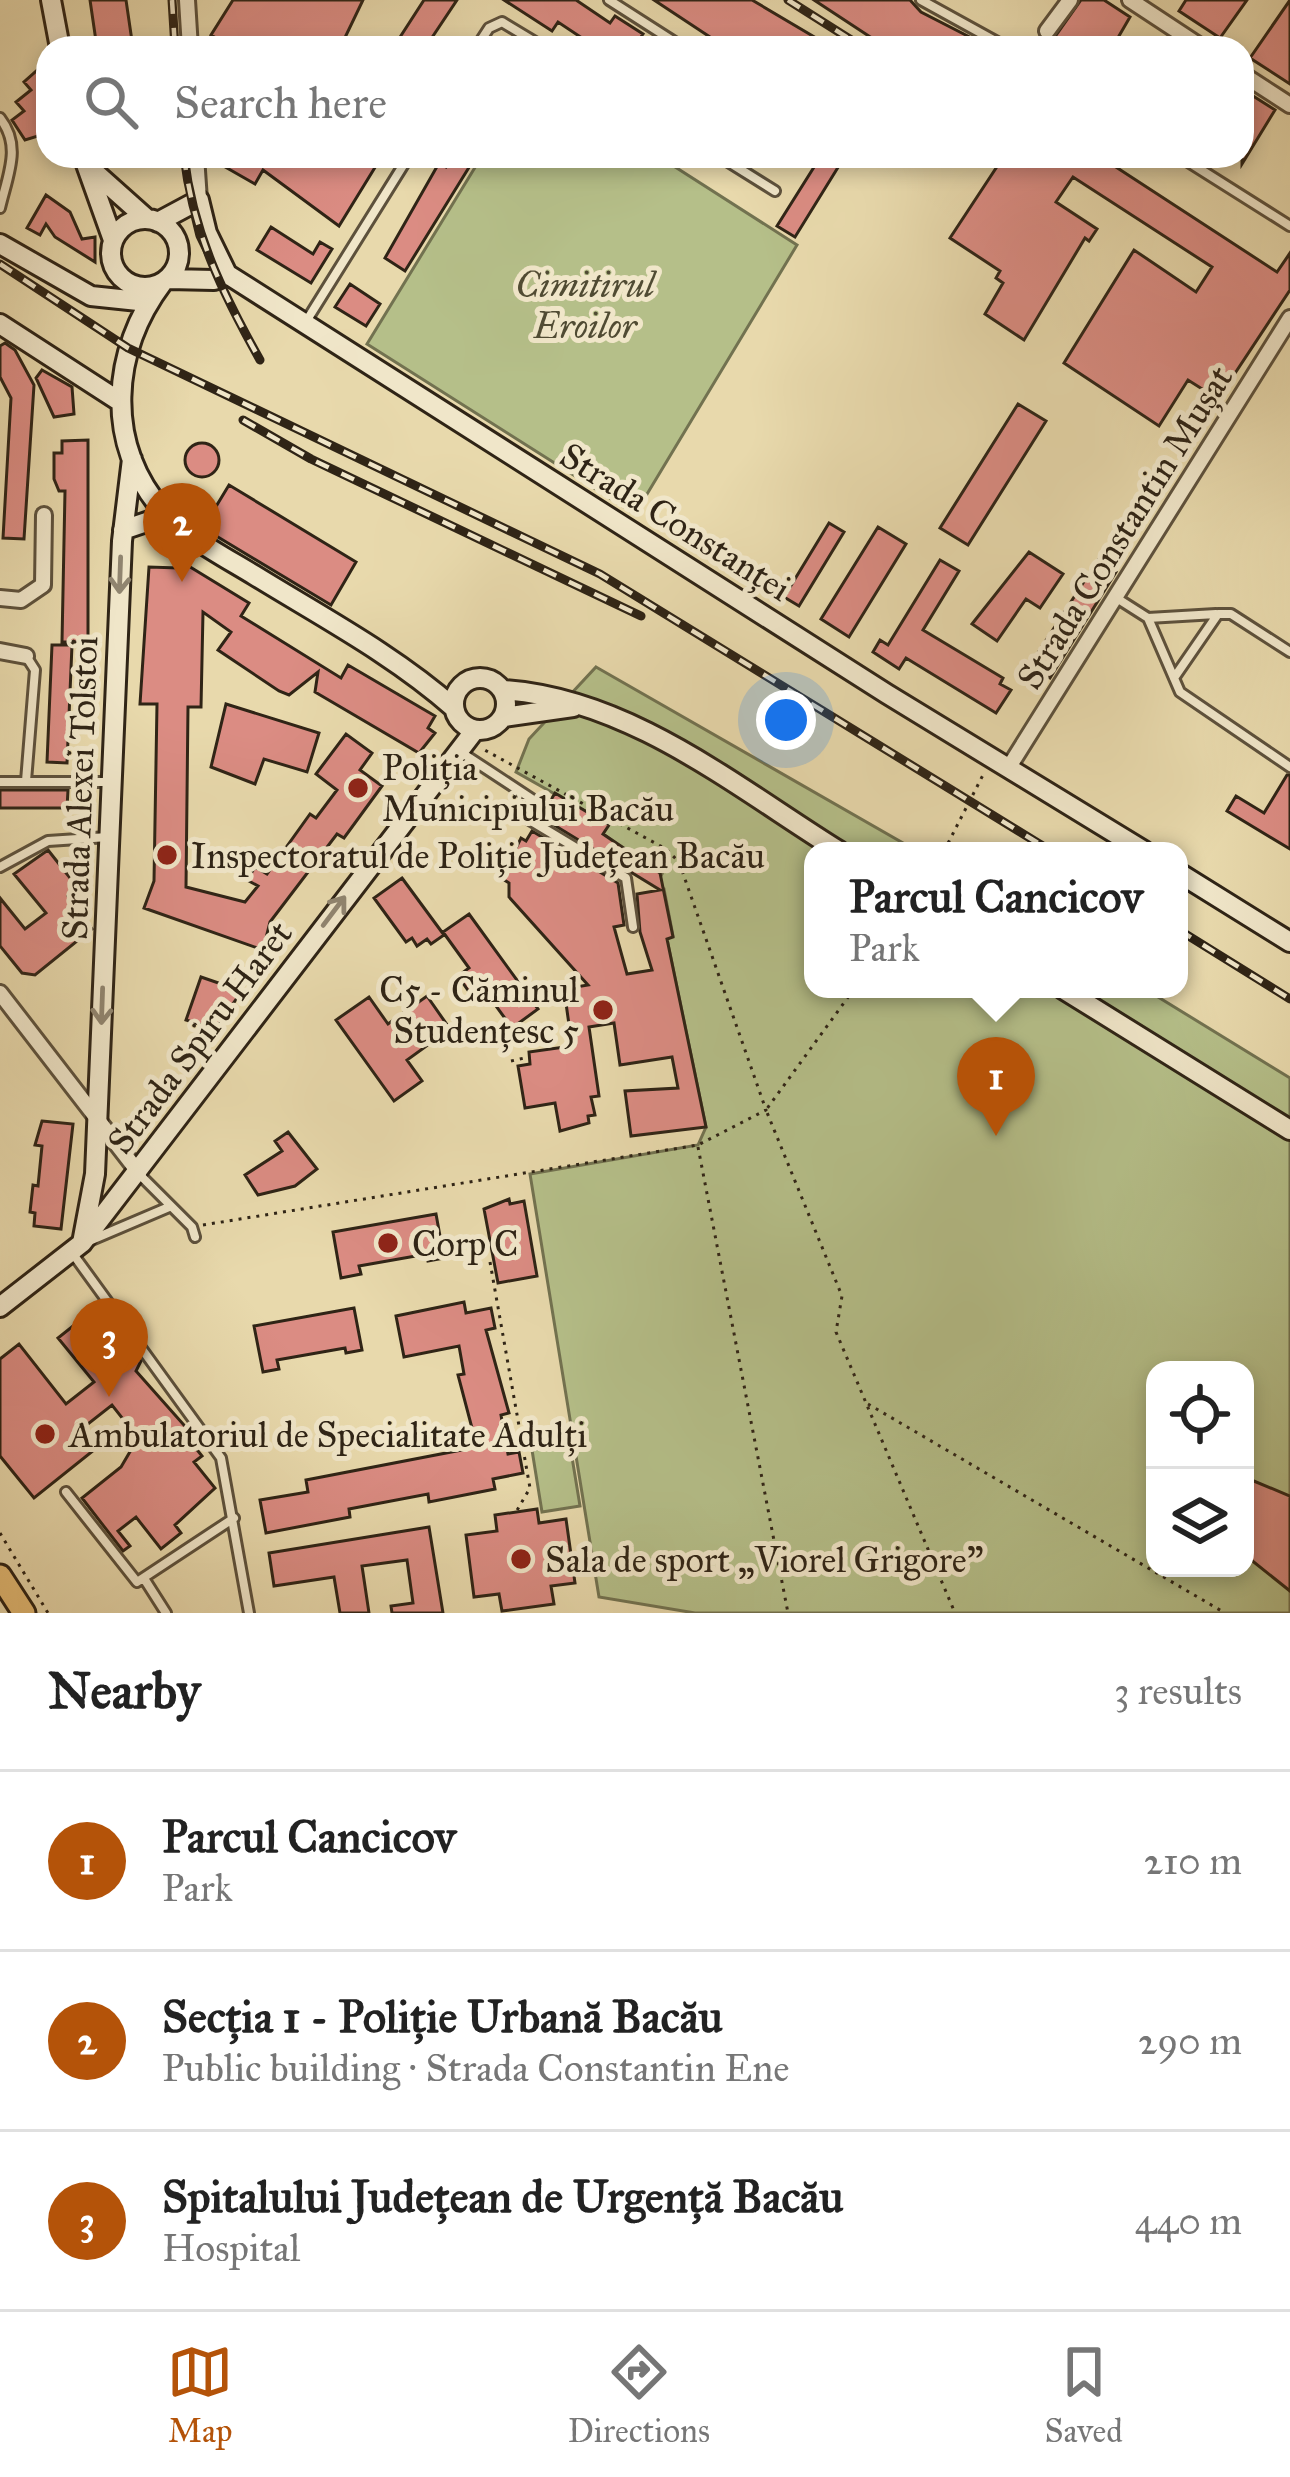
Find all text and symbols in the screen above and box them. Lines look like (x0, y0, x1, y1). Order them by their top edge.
search box (36, 36, 1254, 168)
icon: search (78, 69, 144, 135)
text: Search here (174, 75, 387, 130)
park label: Cimitirul Eroilor (516, 263, 658, 348)
street label: Strada Constantin Mușat (1007, 358, 1242, 697)
street label: Strada Constanței (552, 433, 799, 610)
pin: 2 (143, 483, 221, 582)
one-way arrow (109, 555, 132, 594)
street label: Strada Alexei Tolstoi (53, 635, 107, 941)
your location (756, 690, 816, 750)
place label: Poliția Municipiului Bacău (382, 746, 674, 831)
marker: Poliția Municipiului Bacău (345, 775, 371, 801)
place label: Inspectoratul de Poliție Județean Bacău (191, 834, 765, 878)
marker: Inspectoratul de Poliție Județean Bacău (154, 842, 180, 868)
popup (804, 842, 1188, 998)
text: Parcul Cancicov (849, 869, 1143, 924)
one-way arrow (321, 896, 347, 928)
street label: Strada Spiru Haret (98, 912, 302, 1163)
text: Park (849, 924, 920, 972)
place label: C5 - Căminul Studențesc 5 (379, 968, 579, 1053)
one-way arrow (91, 986, 114, 1025)
marker: C5 - Căminul Studențesc 5 (590, 997, 616, 1023)
pin: 1 (957, 1037, 1035, 1136)
place label: Corp C (412, 1222, 519, 1266)
marker: Corp C (375, 1230, 401, 1256)
pin: 3 (70, 1298, 148, 1397)
map controls (1146, 1361, 1254, 1577)
button: locate (1146, 1361, 1254, 1469)
place label: Ambulatoriul de Specialitate Adulți (67, 1413, 587, 1457)
marker: Ambulatoriul de Specialitate Adulți (32, 1421, 58, 1447)
button: layers (1146, 1469, 1254, 1577)
place label: Sala de sport „Viorel Grigore" (545, 1538, 983, 1582)
marker: Sala de sport „Viorel Grigore" (508, 1546, 534, 1572)
text: Nearby (48, 1660, 200, 1722)
text: 3 results (1114, 1667, 1242, 1715)
text: Parcul Cancicov (162, 1809, 456, 1864)
text: 1 (79, 1837, 95, 1885)
text: 210 m (1144, 1837, 1242, 1885)
text: Park (162, 1864, 233, 1912)
text: Secția 1 - Poliție Urbană Bacău (162, 1989, 723, 2044)
text: 2 (77, 2017, 97, 2065)
text: 290 m (1138, 2017, 1242, 2065)
text: Public building · Strada Constantin Ene (162, 2044, 790, 2092)
text: Spitalului Județean de Urgență Bacău (162, 2169, 843, 2224)
text: 3 (79, 2197, 95, 2245)
text: 440 m (1135, 2197, 1242, 2245)
text: Hospital (162, 2224, 300, 2272)
tab: Map (167, 2339, 233, 2451)
tab: Directions (568, 2339, 710, 2451)
tab: Saved (1044, 2339, 1123, 2451)

